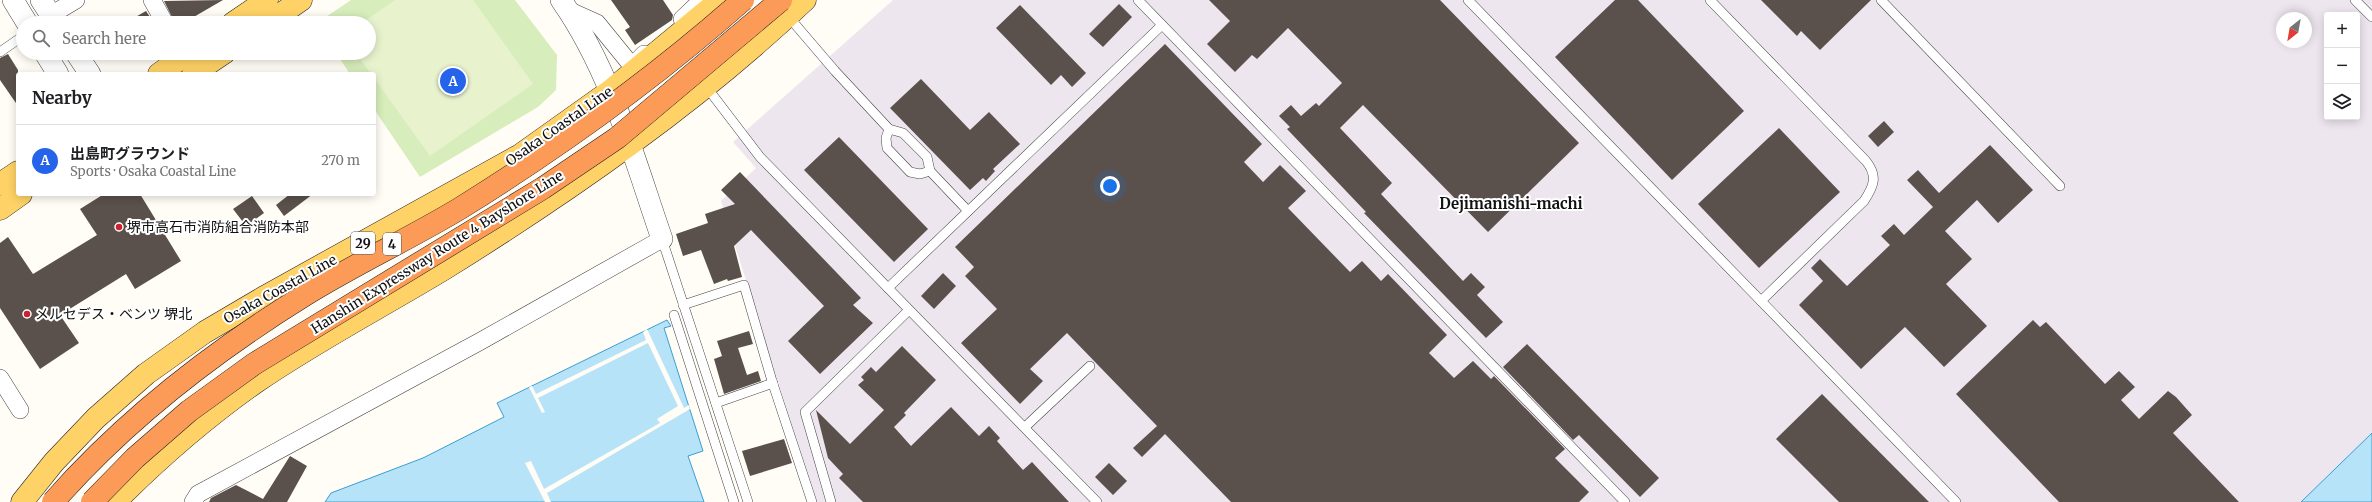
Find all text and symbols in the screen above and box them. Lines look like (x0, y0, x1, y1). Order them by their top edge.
north arrow (2276, 12, 2312, 48)
map controls (2324, 12, 2360, 120)
button: + (2324, 12, 2360, 48)
search box (16, 16, 376, 60)
icon: search (30, 27, 52, 49)
text: Search here (62, 29, 146, 48)
button: − (2324, 48, 2360, 84)
pin: A (440, 66, 466, 96)
street label: Osaka Coastal Line (502, 82, 616, 170)
button: layers (2324, 84, 2360, 120)
text: Nearby (32, 87, 92, 109)
text: 出島町グラウンド (70, 144, 190, 163)
text: A (40, 152, 50, 169)
text: 270 m (321, 152, 360, 169)
text: Sports · Osaka Coastal Line (70, 163, 236, 180)
street label: Hanshin Expressway Route 4 Bayshore Line (308, 166, 566, 338)
your location (1100, 176, 1120, 196)
district label: Dejimanishi-machi (1439, 194, 1583, 213)
place label: 堺市高石市消防組合消防本部 (127, 218, 309, 236)
marker: 堺市高石市消防組合消防本部 (114, 222, 124, 232)
road number: 29 (351, 232, 375, 254)
road number: 4 (383, 233, 401, 255)
street label: Osaka Coastal Line (220, 250, 340, 328)
place label: メルセデス・ベンツ 堺北 (35, 305, 192, 323)
marker: メルセデス・ベンツ 堺北 (22, 309, 32, 319)

